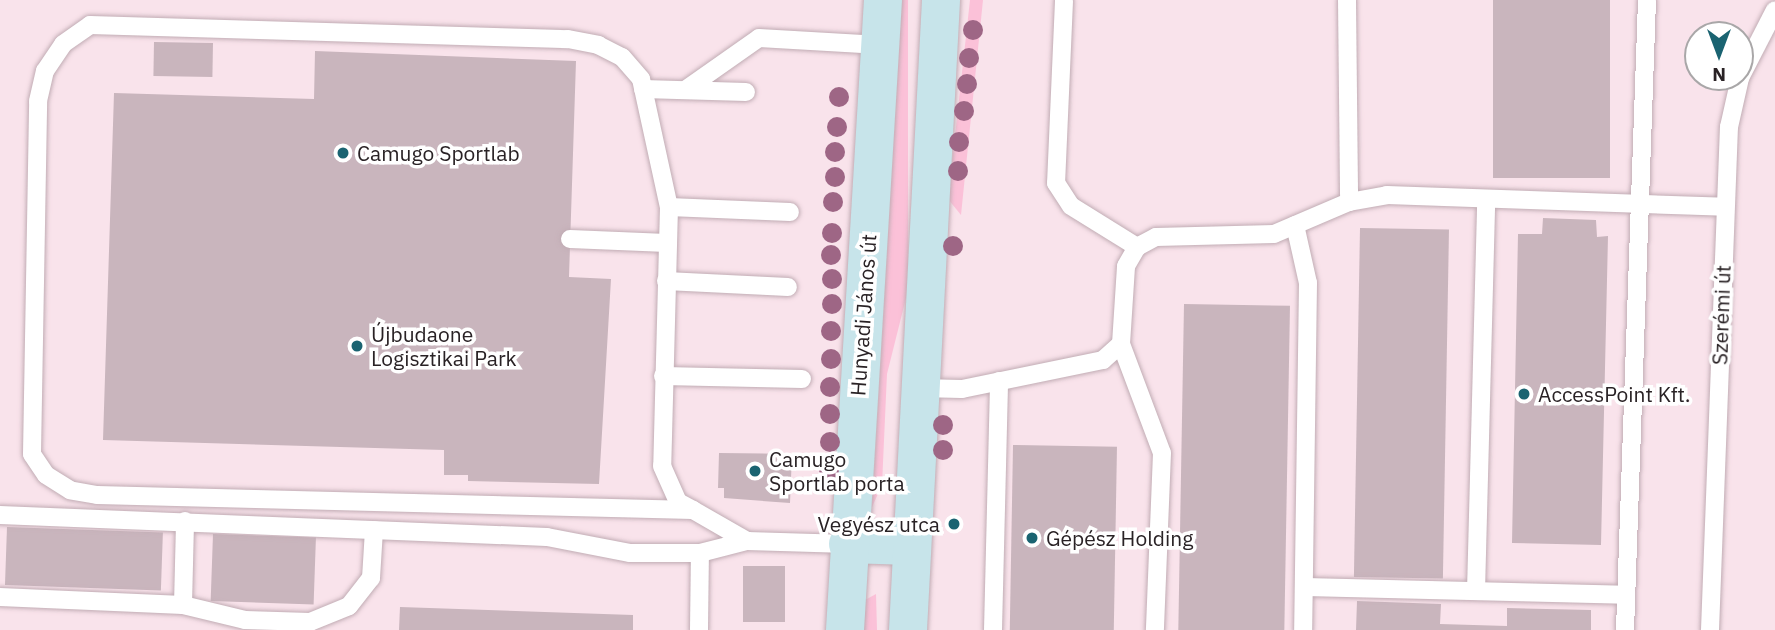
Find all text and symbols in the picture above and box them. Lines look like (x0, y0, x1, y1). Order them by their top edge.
north arrow (1684, 21, 1754, 91)
text: N (1712, 63, 1726, 87)
place label: Camugo Sportlab (357, 140, 520, 166)
marker: Camugo Sportlab (335, 145, 351, 161)
street label: Hunyadi János út (845, 233, 881, 397)
street label: Szerémi út (1707, 264, 1735, 366)
place label: Újbudaone Logisztikai Park (371, 321, 517, 371)
marker: Újbudaone Logisztikai Park (349, 338, 365, 354)
place label: AccessPoint Kft. (1538, 381, 1691, 407)
marker: AccessPoint Kft. (1516, 386, 1532, 402)
place label: Camugo Sportlab porta (769, 446, 905, 496)
marker: Camugo Sportlab porta (747, 463, 763, 479)
place label: Vegyész utca (818, 511, 940, 537)
marker: Vegyész utca (946, 516, 962, 532)
place label: Gépész Holding (1046, 525, 1193, 551)
marker: Gépész Holding (1024, 530, 1040, 546)

